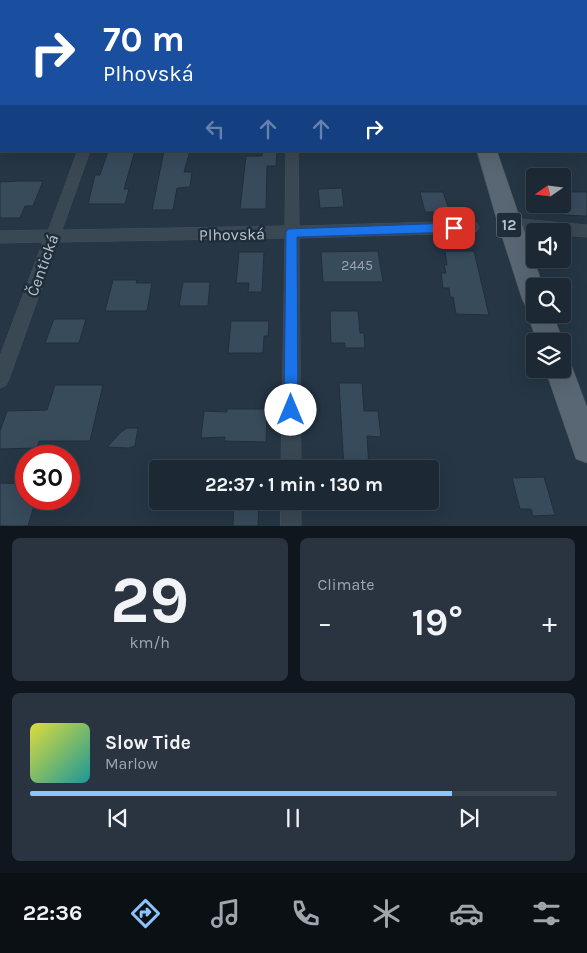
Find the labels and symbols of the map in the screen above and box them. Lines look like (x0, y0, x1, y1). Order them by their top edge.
north arrow (526, 168, 571, 212)
pin (433, 207, 475, 249)
road number: 12 (496, 212, 522, 238)
street label: Plhovská (199, 224, 265, 245)
street label: Čentická (23, 232, 62, 299)
house number: 2445 (341, 257, 373, 274)
position arrow (264, 383, 316, 435)
speed limit sign: 30 (15, 445, 80, 510)

